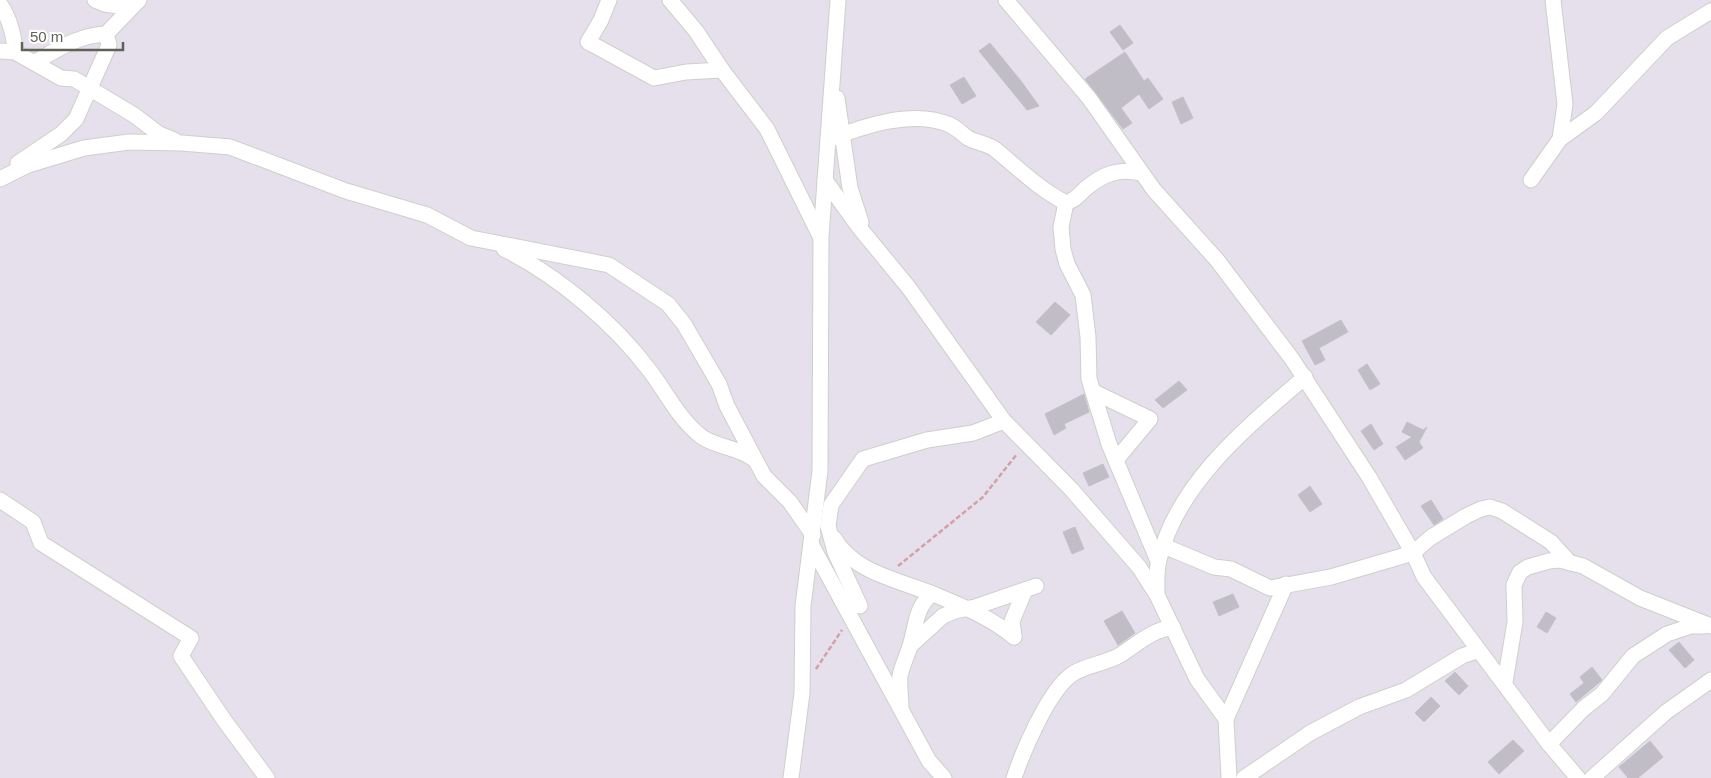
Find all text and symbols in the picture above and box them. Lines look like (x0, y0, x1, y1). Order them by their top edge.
scale bar (22, 20, 124, 52)
text: 50 m (30, 28, 63, 45)

